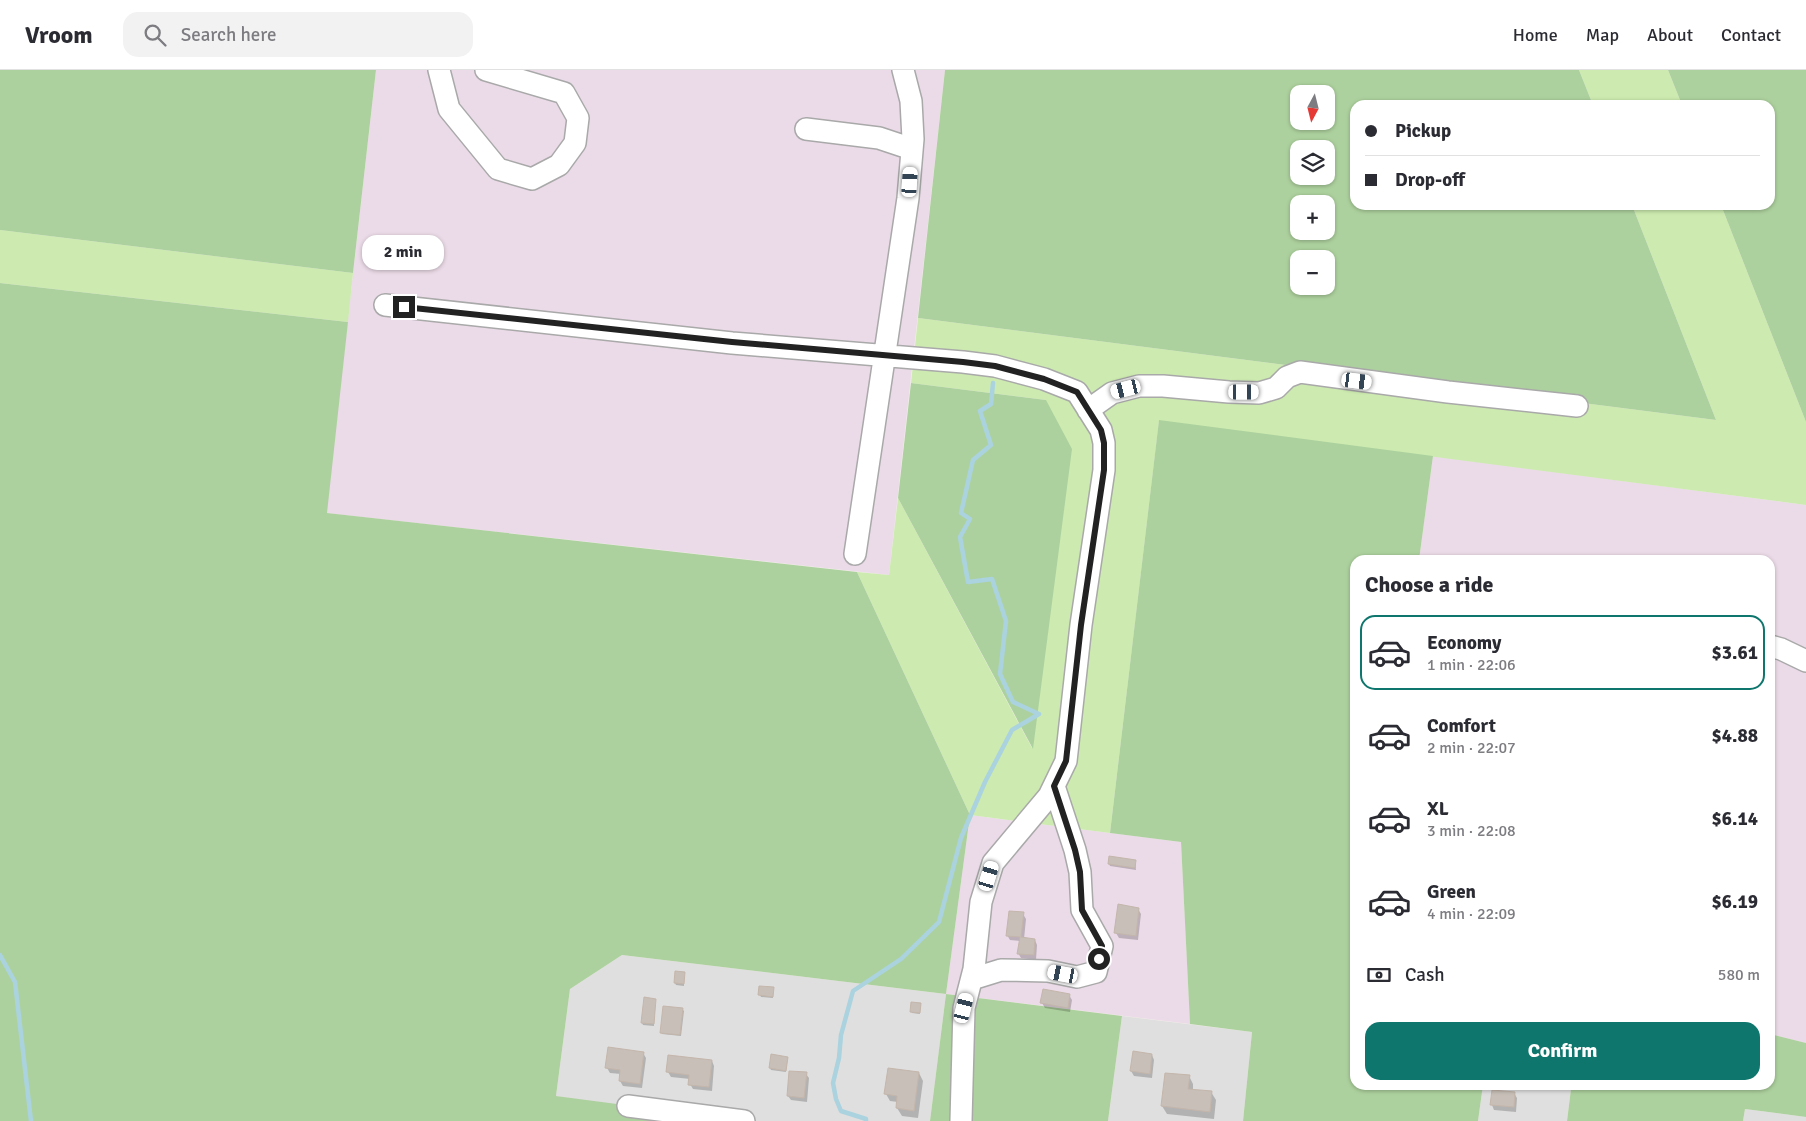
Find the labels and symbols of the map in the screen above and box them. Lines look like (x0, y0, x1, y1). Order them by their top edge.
north arrow (1290, 85, 1335, 130)
car (901, 167, 918, 197)
callout: 2 min (363, 234, 445, 270)
route end (393, 296, 415, 318)
car (1341, 372, 1372, 390)
car (1109, 378, 1142, 400)
car (1229, 385, 1259, 400)
car (977, 859, 1000, 893)
route start (1088, 948, 1110, 970)
car (1046, 964, 1079, 984)
car (953, 992, 974, 1024)

